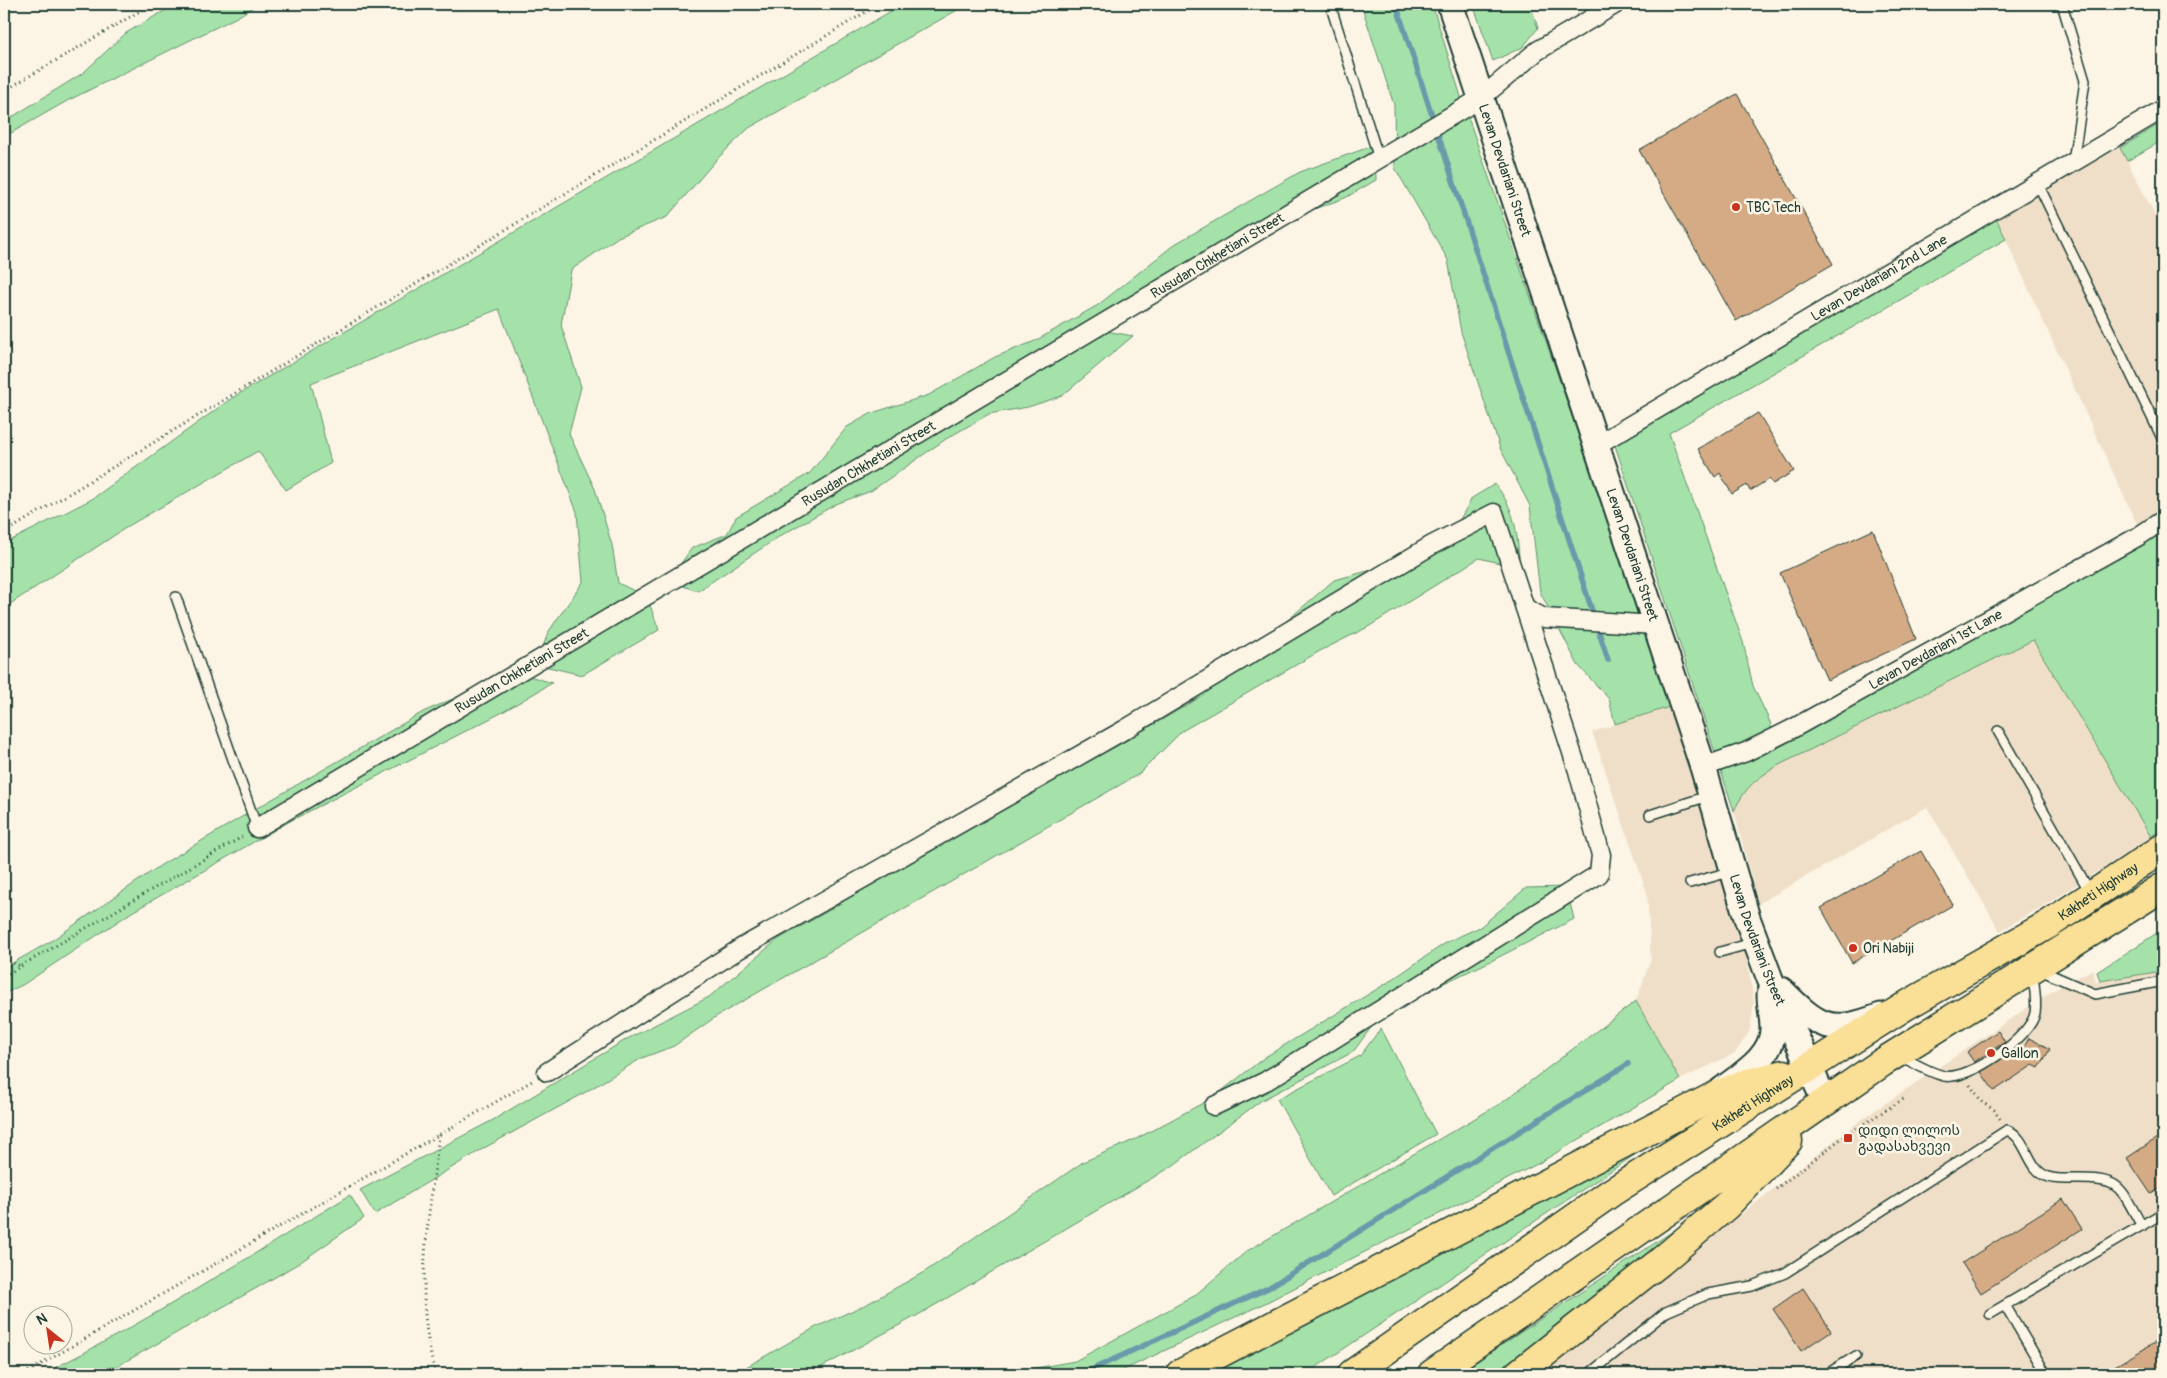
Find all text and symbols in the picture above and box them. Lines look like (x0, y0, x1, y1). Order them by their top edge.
street label: Levan Devdariani Street (1475, 102, 1535, 239)
place label: TBC Tech (1746, 199, 1801, 216)
marker: TBC Tech (1730, 201, 1742, 213)
street label: Rusudan Chkhetiani Street (1147, 209, 1287, 302)
street label: Levan Devdariani 2nd Lane (1808, 231, 1950, 325)
street label: Rusudan Chkhetiani Street (799, 417, 939, 510)
street label: Levan Devdariani Street (1603, 486, 1663, 623)
street label: Levan Devdariani 1st Lane (1866, 605, 2005, 693)
street label: Rusudan Chkhetiani Street (452, 624, 592, 717)
street label: Kakheti Highway (2055, 859, 2141, 924)
street label: Levan Devdariani Street (1726, 872, 1789, 1008)
place label: Ori Nabiji (1863, 940, 1914, 957)
marker: Ori Nabiji (1847, 942, 1859, 954)
place label: Gallon (2001, 1045, 2039, 1062)
marker: Gallon (1985, 1047, 1997, 1059)
street label: Kakheti Highway (1709, 1071, 1796, 1135)
place label: დიდი ლილოს გადასახვევი (1858, 1122, 1960, 1155)
marker: დიდი ლილოს გადასახვევი (1842, 1132, 1854, 1144)
north arrow (22, 1306, 72, 1356)
text: N (33, 1309, 50, 1329)

